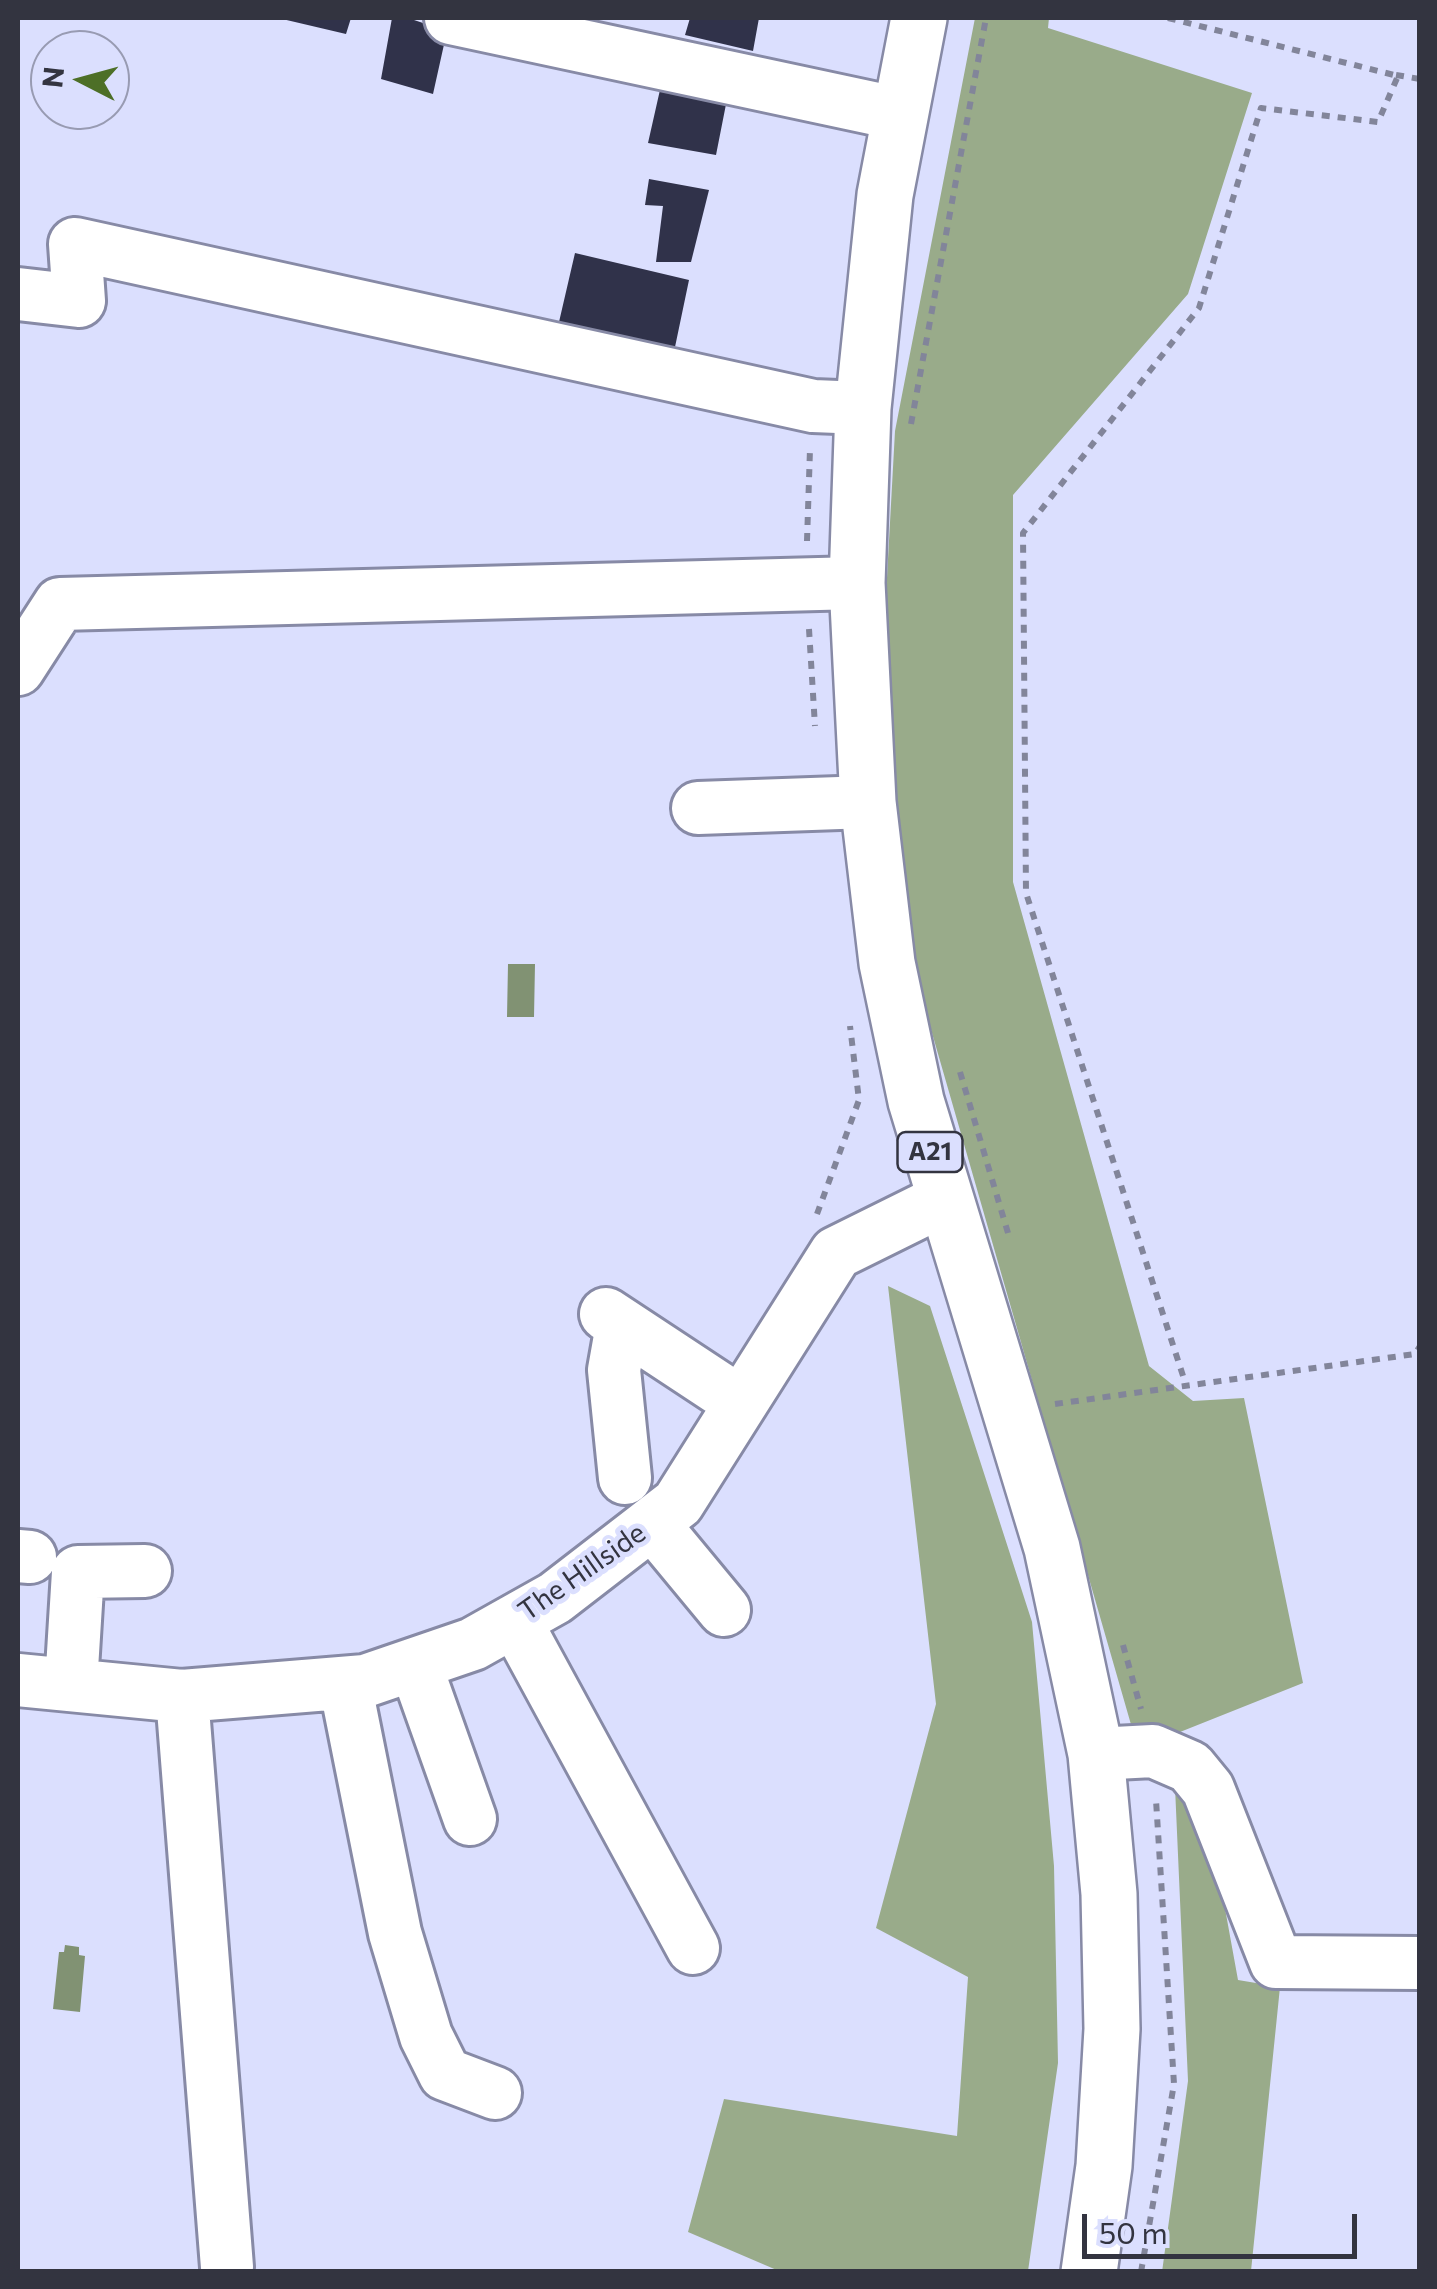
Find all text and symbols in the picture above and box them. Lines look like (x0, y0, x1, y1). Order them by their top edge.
north arrow (30, 30, 130, 130)
text: N (34, 65, 70, 89)
road number: A21 (898, 1132, 962, 1172)
street label: The Hillside (512, 1516, 652, 1628)
scale bar (1087, 2194, 1362, 2256)
text: 50 m (1099, 2213, 1168, 2250)

